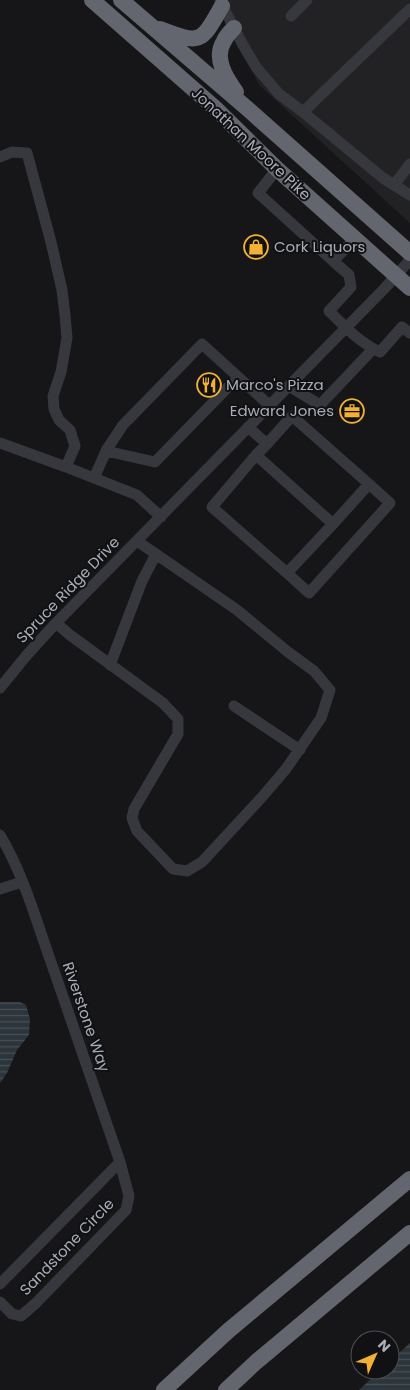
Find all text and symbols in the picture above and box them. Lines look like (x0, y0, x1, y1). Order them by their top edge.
street label: Jonathan Moore Pike (187, 83, 316, 205)
shop icon: Cork Liquors (243, 234, 269, 260)
place label: Cork Liquors (274, 236, 366, 257)
restaurant icon: Marco's Pizza (196, 372, 222, 398)
place label: Marco's Pizza (226, 374, 324, 395)
office icon: Edward Jones (339, 398, 365, 424)
place label: Edward Jones (230, 400, 334, 421)
street label: Spruce Ridge Drive (11, 532, 124, 648)
street label: Riverstone Way (58, 959, 115, 1075)
street label: Sandstone Circle (15, 1194, 118, 1300)
north arrow (350, 1330, 400, 1380)
text: N (373, 1335, 395, 1357)

